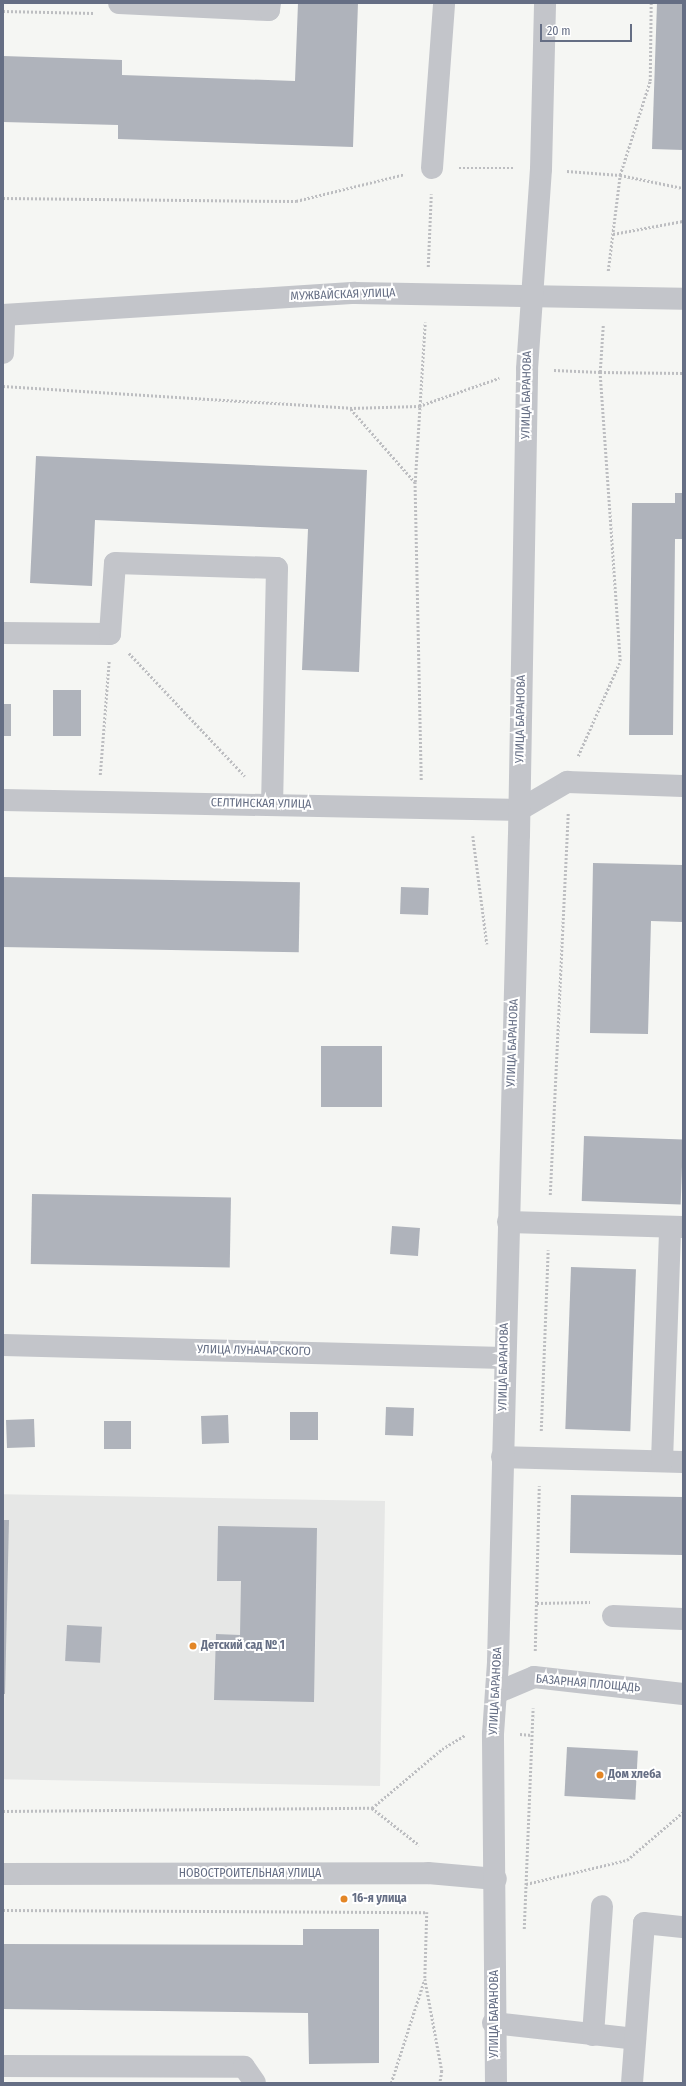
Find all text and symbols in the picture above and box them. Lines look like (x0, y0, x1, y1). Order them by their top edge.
scale bar (542, 16, 634, 42)
text: 20 m (547, 24, 571, 38)
street label: МУЖВАЙСКАЯ УЛИЦА (290, 286, 396, 304)
street label: УЛИЦА БАРАНОВА (519, 351, 535, 439)
street label: УЛИЦА БАРАНОВА (513, 675, 529, 763)
street label: СЕЛТИНСКАЯ УЛИЦА (211, 796, 311, 812)
street label: УЛИЦА БАРАНОВА (504, 999, 522, 1087)
street label: УЛИЦА БАРАНОВА (496, 1323, 512, 1411)
street label: УЛИЦА ЛУНАЧАРСКОГО (197, 1343, 311, 1359)
place label: Детский сад № 1 (201, 1639, 285, 1653)
marker: Детский сад № 1 (188, 1641, 198, 1651)
street label: УЛИЦА БАРАНОВА (486, 1647, 506, 1735)
street label: БАЗАРНАЯ ПЛОЩАДЬ (535, 1672, 641, 1696)
place label: Дом хлеба (608, 1768, 661, 1782)
marker: Дом хлеба (595, 1770, 605, 1780)
street label: НОВОСТРОИТЕЛЬНАЯ УЛИЦА (179, 1867, 321, 1881)
place label: 16-я улица (352, 1892, 407, 1906)
marker: 16-я улица (339, 1894, 349, 1904)
street label: УЛИЦА БАРАНОВА (488, 1970, 502, 2058)

